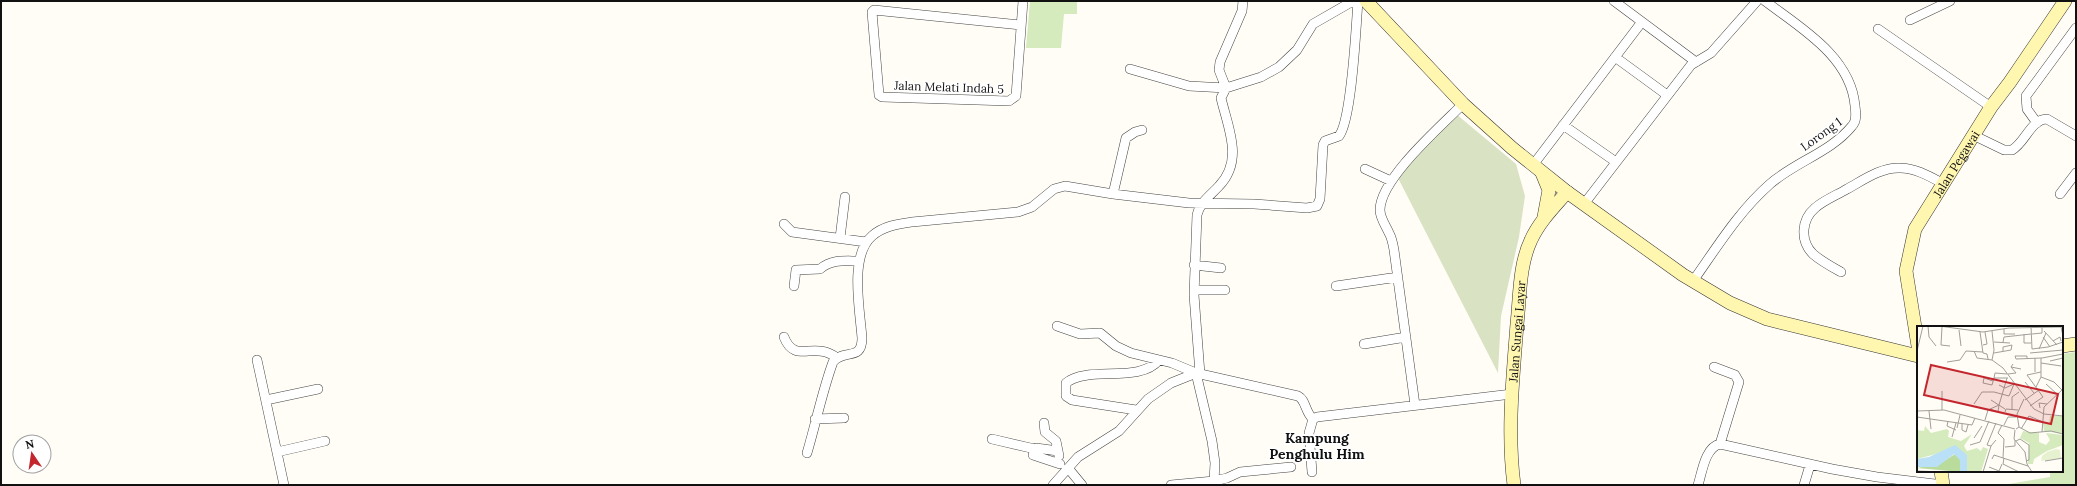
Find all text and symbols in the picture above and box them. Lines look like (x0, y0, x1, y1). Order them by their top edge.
street label: Jalan Melati Indah 5 (893, 78, 1004, 96)
street label: Lorong 1 (1797, 114, 1845, 154)
street label: Jalan Pegawai (1929, 127, 1982, 201)
street label: Jalan Sungai Layar (1505, 279, 1528, 384)
inset map (1917, 326, 2063, 472)
district label: Kampung Penghulu Him (1269, 429, 1365, 463)
north arrow (12, 434, 52, 474)
text: N (24, 436, 36, 452)

